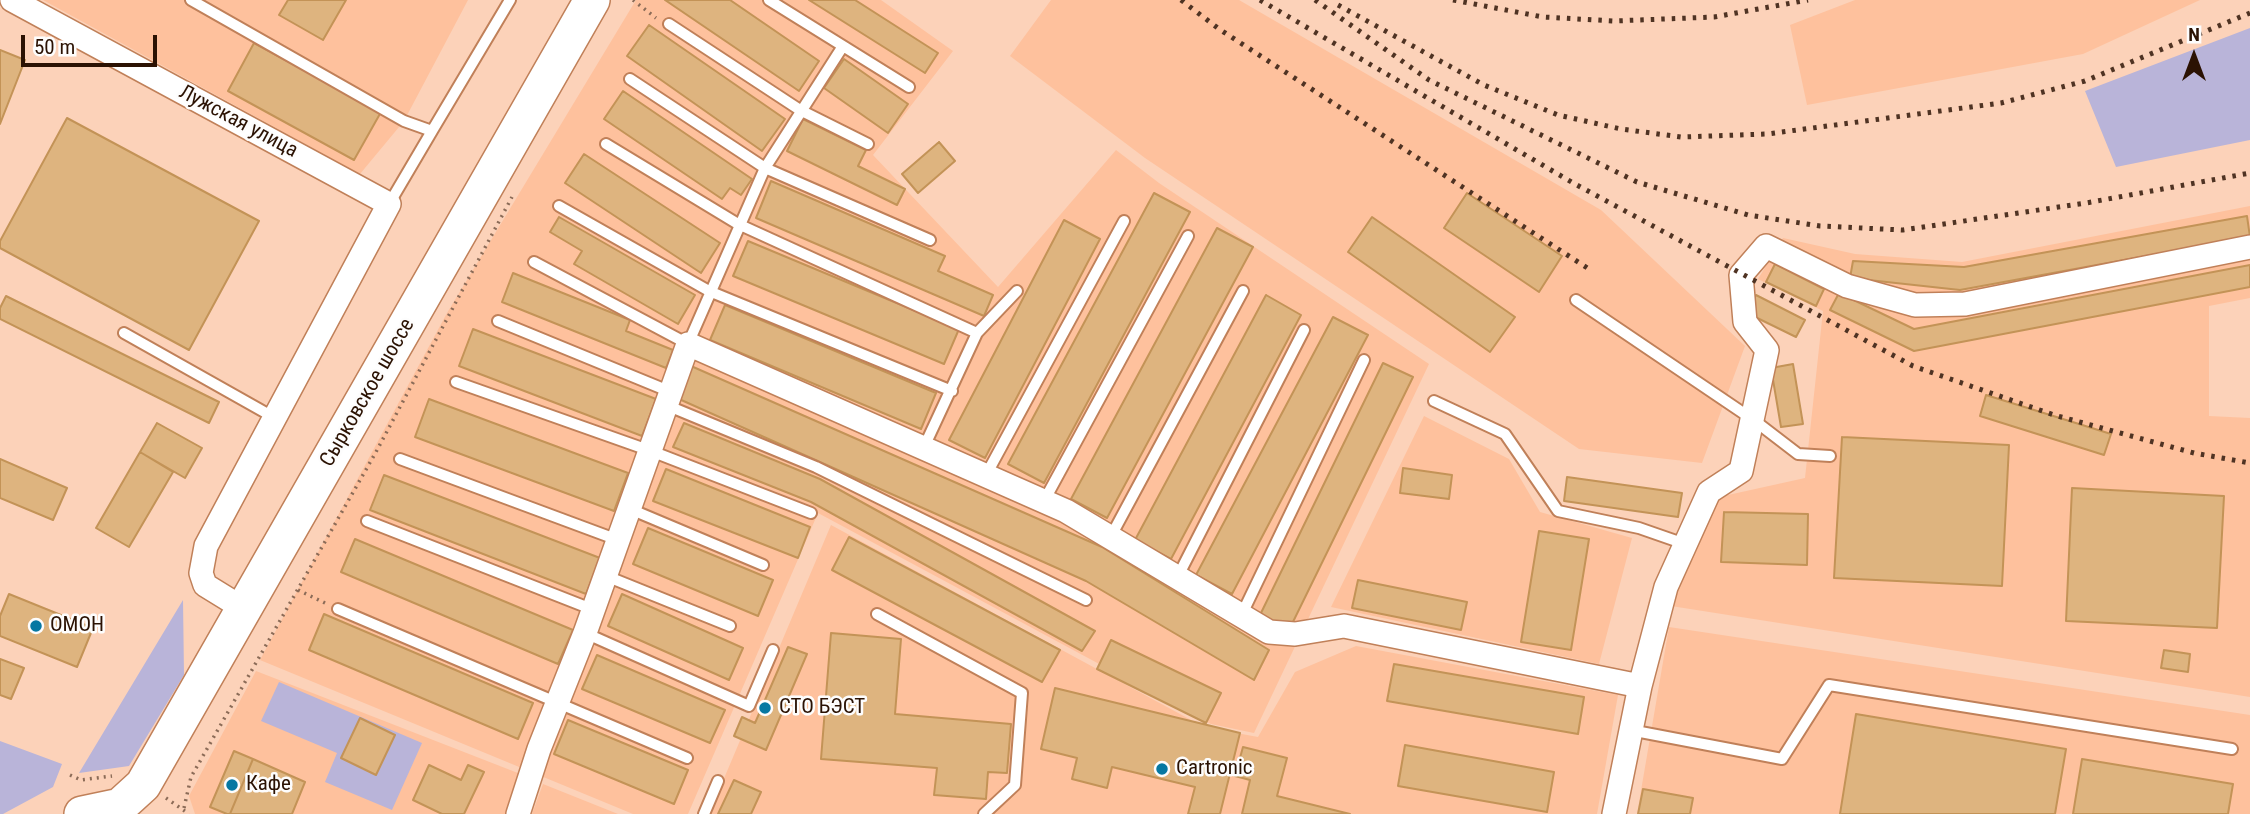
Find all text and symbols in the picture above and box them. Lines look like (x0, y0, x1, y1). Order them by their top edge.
scale bar (24, 21, 161, 65)
north arrow (2159, 21, 2229, 91)
text: N (2188, 23, 2200, 46)
text: 50 m (34, 35, 75, 59)
street label: Лужская улица (174, 80, 302, 164)
street label: Сырковское шоссе (315, 314, 421, 472)
place label: ОМОН (50, 613, 104, 639)
marker: ОМОН (28, 618, 44, 634)
place label: СТО БЭСТ (779, 695, 865, 721)
marker: СТО БЭСТ (757, 700, 773, 716)
place label: Cartronic (1176, 756, 1253, 782)
marker: Cartronic (1154, 761, 1170, 777)
place label: Кафе (246, 772, 291, 798)
marker: Кафе (224, 777, 240, 793)

